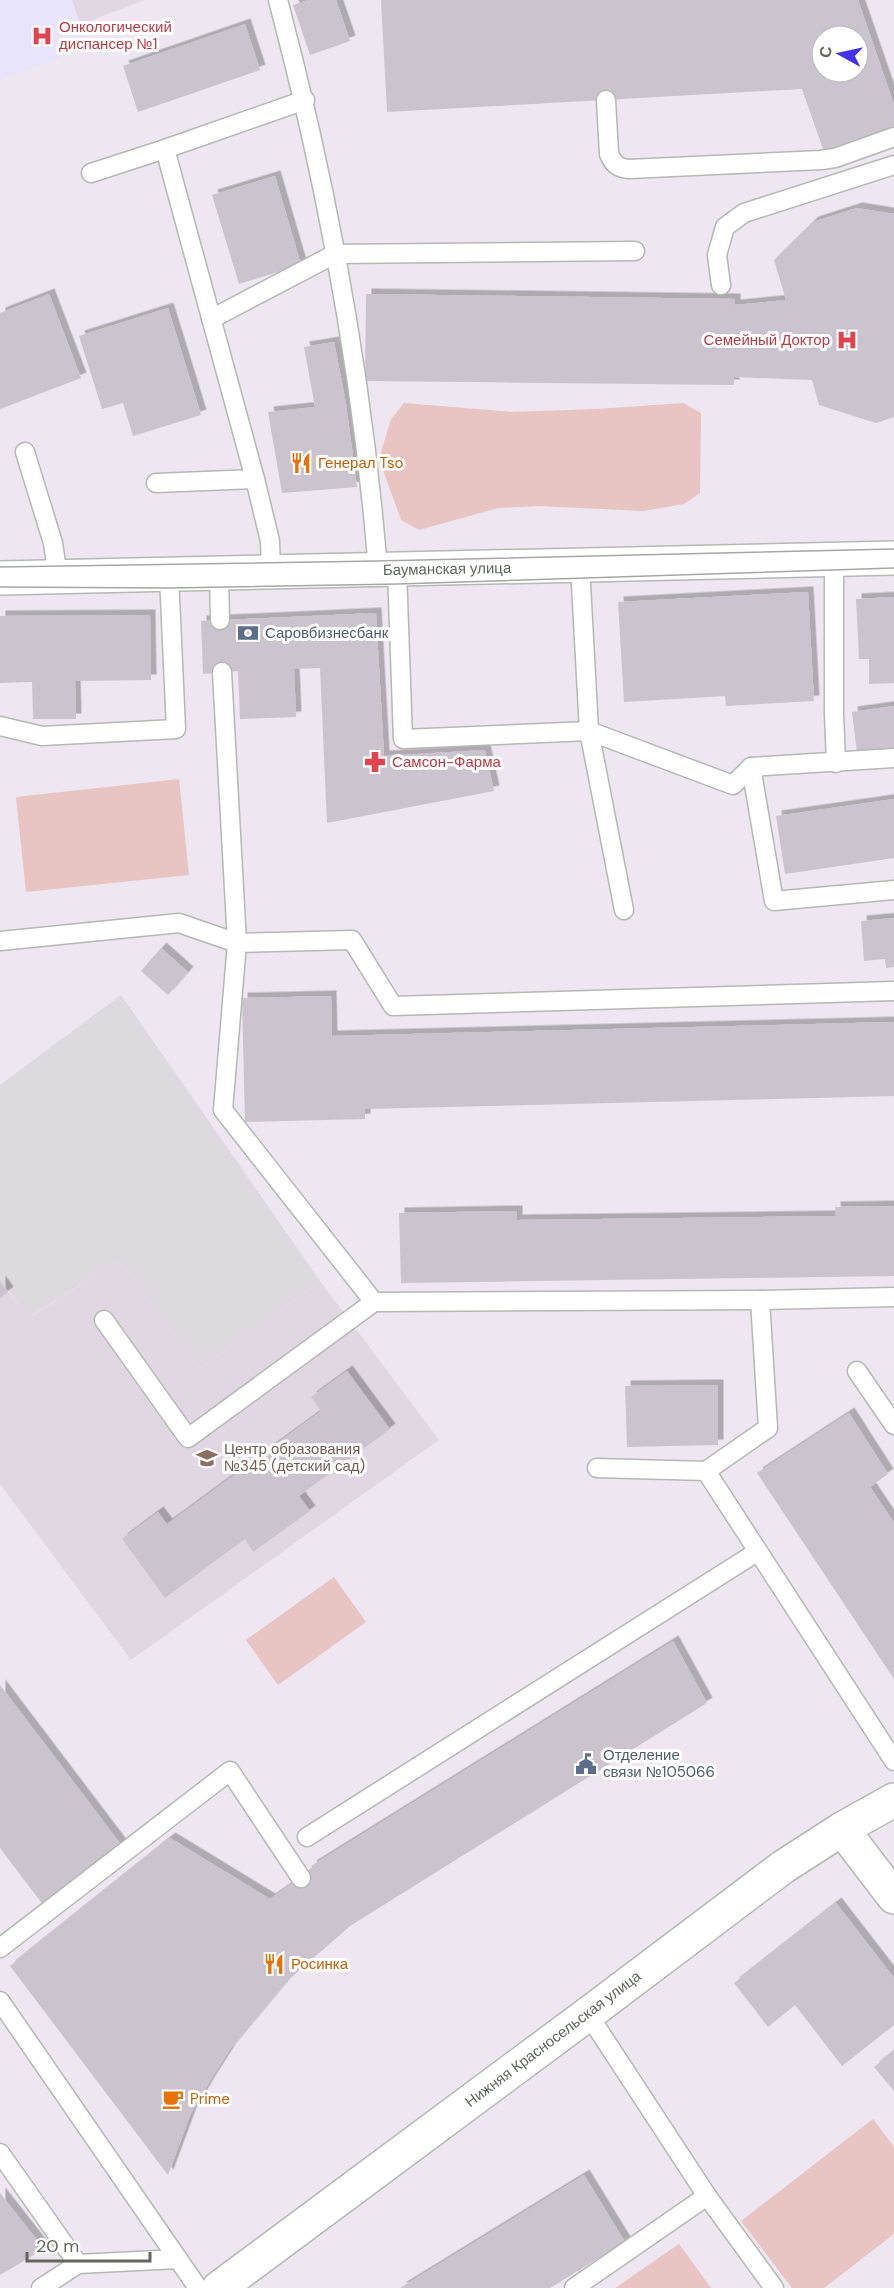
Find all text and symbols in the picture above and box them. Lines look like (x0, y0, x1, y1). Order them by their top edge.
place label: Онкологический диспансер №1 (59, 17, 172, 54)
hospital icon: Онкологический диспансер №1 (30, 24, 54, 48)
north arrow (810, 24, 870, 84)
text: С (814, 44, 837, 59)
hospital icon: Семейный Доктор (835, 328, 859, 352)
place label: Семейный Доктор (704, 330, 830, 350)
restaurant icon: Генерал Tso (289, 451, 313, 475)
place label: Генерал Tso (318, 453, 403, 473)
street label: Бауманская улица (383, 558, 512, 580)
bank icon: Саровбизнесбанк (236, 621, 260, 645)
place label: Саровбизнесбанк (265, 623, 389, 643)
pharmacy icon: Самсон-Фарма (363, 750, 387, 774)
place label: Самсон-Фарма (392, 752, 501, 772)
place label: Центр образования №345 (детский сад) (224, 1439, 365, 1476)
school or university icon: Центр образования №345 (детский сад) (195, 1446, 219, 1470)
place label: Отделение связи №105066 (603, 1745, 715, 1782)
public building icon: Отделение связи №105066 (574, 1752, 598, 1776)
restaurant icon: Росинка (262, 1952, 286, 1976)
place label: Росинка (291, 1954, 349, 1974)
street label: Нижняя Красносельская улица (461, 1966, 646, 2112)
cafe icon: Prime (161, 2087, 185, 2111)
place label: Prime (190, 2089, 230, 2109)
scale bar (27, 2225, 150, 2263)
text: 20 m (36, 2234, 79, 2258)

